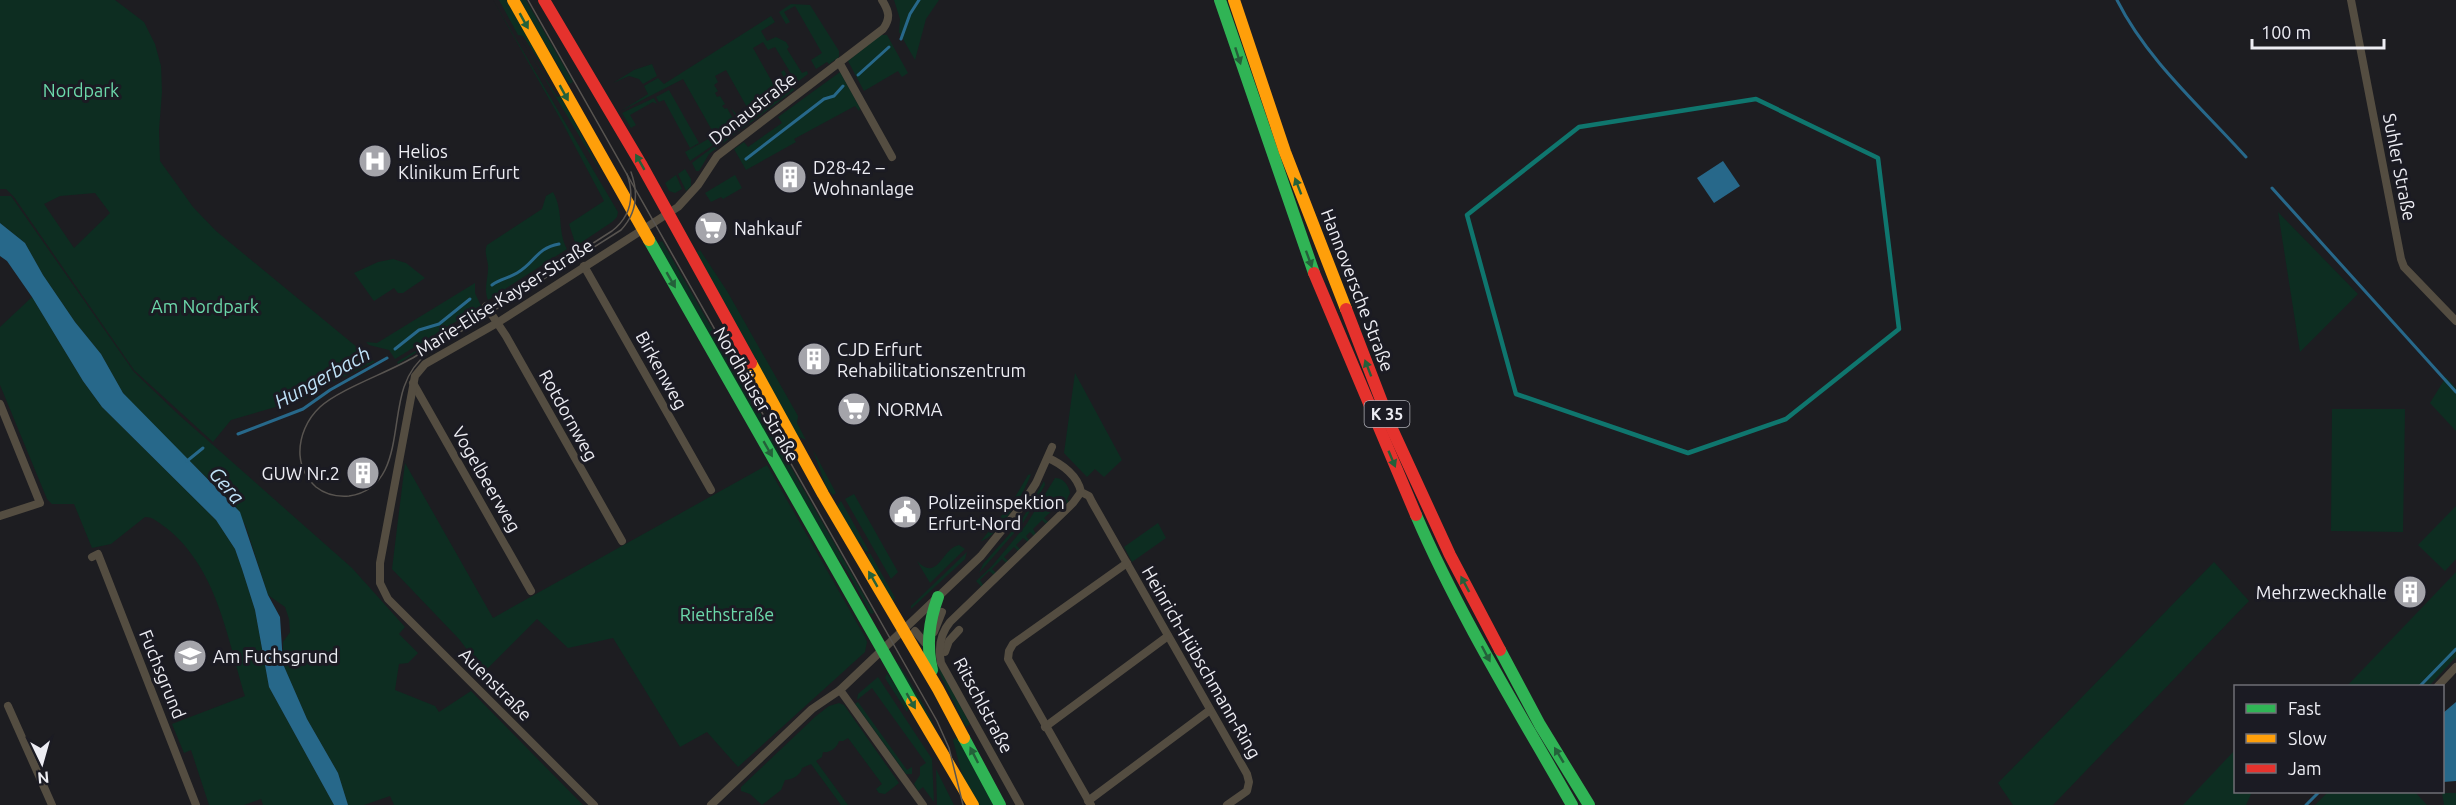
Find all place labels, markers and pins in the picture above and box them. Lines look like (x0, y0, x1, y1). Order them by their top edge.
place label: Helios Klinikum Erfurt (398, 141, 520, 182)
hospital icon: Helios Klinikum Erfurt (357, 143, 393, 179)
place label: D28-42 – Wohnanlage (813, 157, 914, 198)
building icon: D28-42 – Wohnanlage (772, 159, 808, 195)
supermarket icon: Nahkauf (693, 210, 729, 246)
place label: Nahkauf (734, 218, 802, 238)
place label: CJD Erfurt Rehabilitationszentrum (837, 339, 1026, 380)
building icon: CJD Erfurt Rehabilitationszentrum (796, 341, 832, 377)
supermarket icon: NORMA (836, 391, 872, 427)
place label: NORMA (877, 399, 943, 419)
building icon: GUW Nr.2 (345, 455, 381, 491)
place label: GUW Nr.2 (262, 463, 340, 483)
place label: Polizeiinspektion Erfurt-Nord (928, 492, 1065, 533)
public building icon: Polizeiinspektion Erfurt-Nord (887, 494, 923, 530)
building icon: Mehrzweckhalle (2392, 574, 2428, 610)
place label: Mehrzweckhalle (2256, 582, 2387, 602)
school or university icon: Am Fuchsgrund (172, 638, 208, 674)
place label: Am Fuchsgrund (213, 646, 339, 666)

